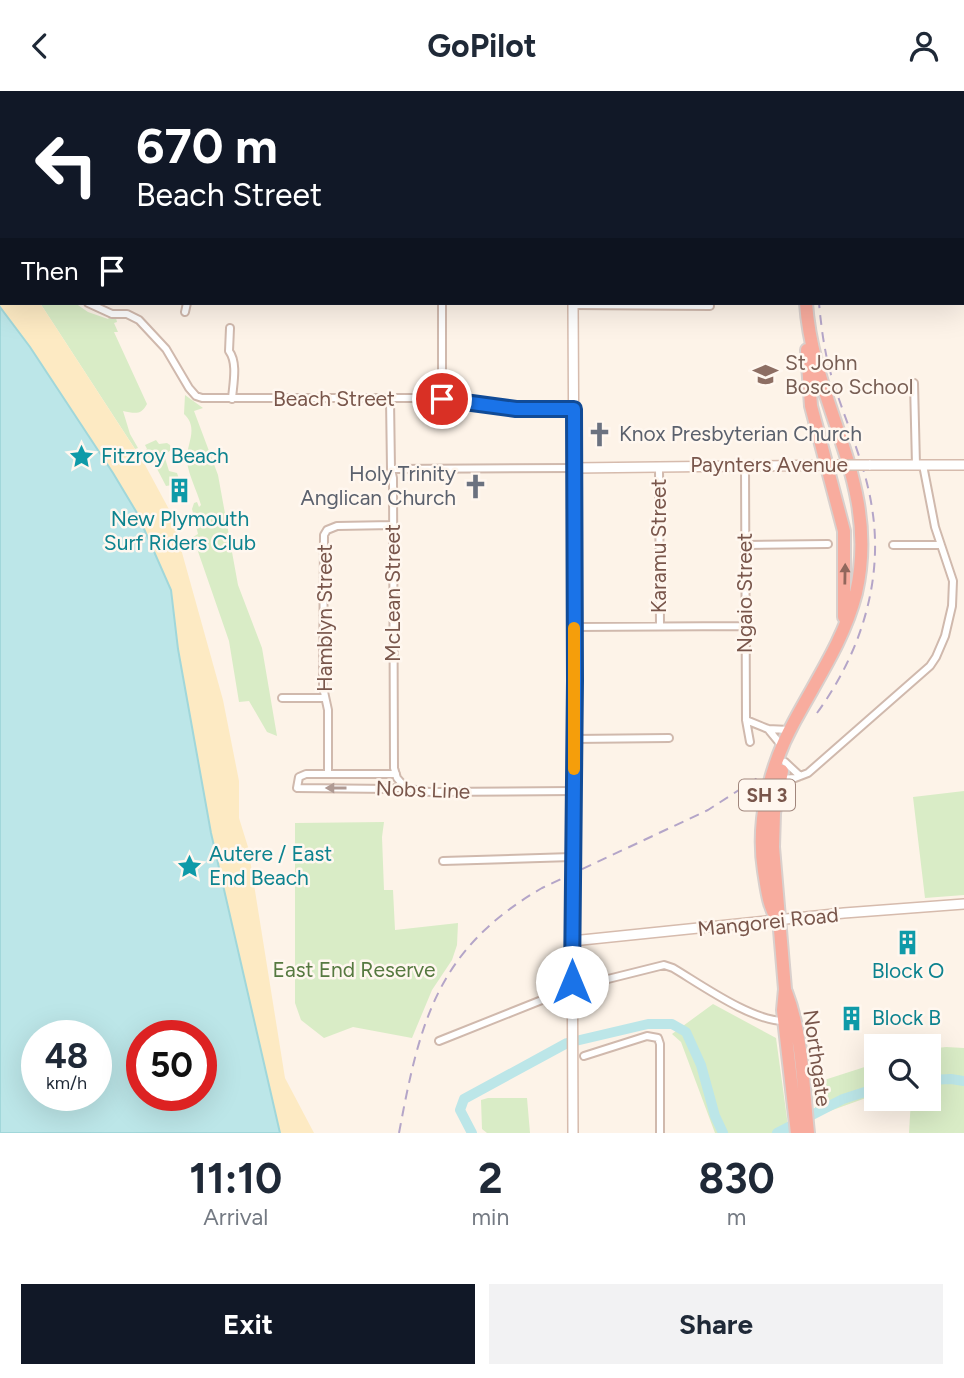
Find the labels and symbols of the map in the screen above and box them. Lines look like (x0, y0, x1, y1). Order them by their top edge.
place label: St John Bosco School (785, 350, 913, 399)
school or university icon: St John Bosco School (751, 361, 779, 389)
pin (412, 369, 472, 429)
street label: Beach Street (273, 386, 395, 411)
church icon: Knox Presbyterian Church (585, 420, 613, 448)
place label: Knox Presbyterian Church (619, 421, 862, 446)
place icon: Fitzroy Beach (67, 442, 95, 470)
place label: Fitzroy Beach (101, 443, 229, 468)
street label: Paynters Avenue (690, 452, 848, 477)
place label: Holy Trinity Anglican Church (301, 461, 456, 510)
church icon: Holy Trinity Anglican Church (462, 472, 490, 500)
building icon: New Plymouth Surf Riders Club (166, 476, 194, 504)
street label: Karamu Street (646, 479, 671, 613)
place label: New Plymouth Surf Riders Club (104, 506, 256, 555)
street label: McLean Street (380, 524, 405, 662)
street label: Ngaio Street (732, 533, 757, 653)
street label: Hamblyn Street (312, 544, 337, 692)
one-way arrow (839, 563, 851, 585)
street label: Nobs Line (375, 775, 471, 804)
road number: SH 3 (739, 779, 795, 811)
one-way arrow (325, 782, 347, 794)
place label: Autere / East End Beach (209, 841, 332, 890)
place icon: Autere / East End Beach (175, 852, 203, 880)
street label: Mangorei Road (696, 902, 840, 941)
building icon: Block O (894, 928, 922, 956)
position arrow (535, 945, 609, 1019)
park label: East End Reserve (273, 957, 435, 982)
place label: Block O (872, 958, 944, 983)
building icon: Block B (838, 1004, 866, 1032)
place label: Block B (872, 1005, 941, 1030)
street label: Northgate (798, 1008, 837, 1108)
speed limit sign: 50 (126, 1020, 217, 1111)

